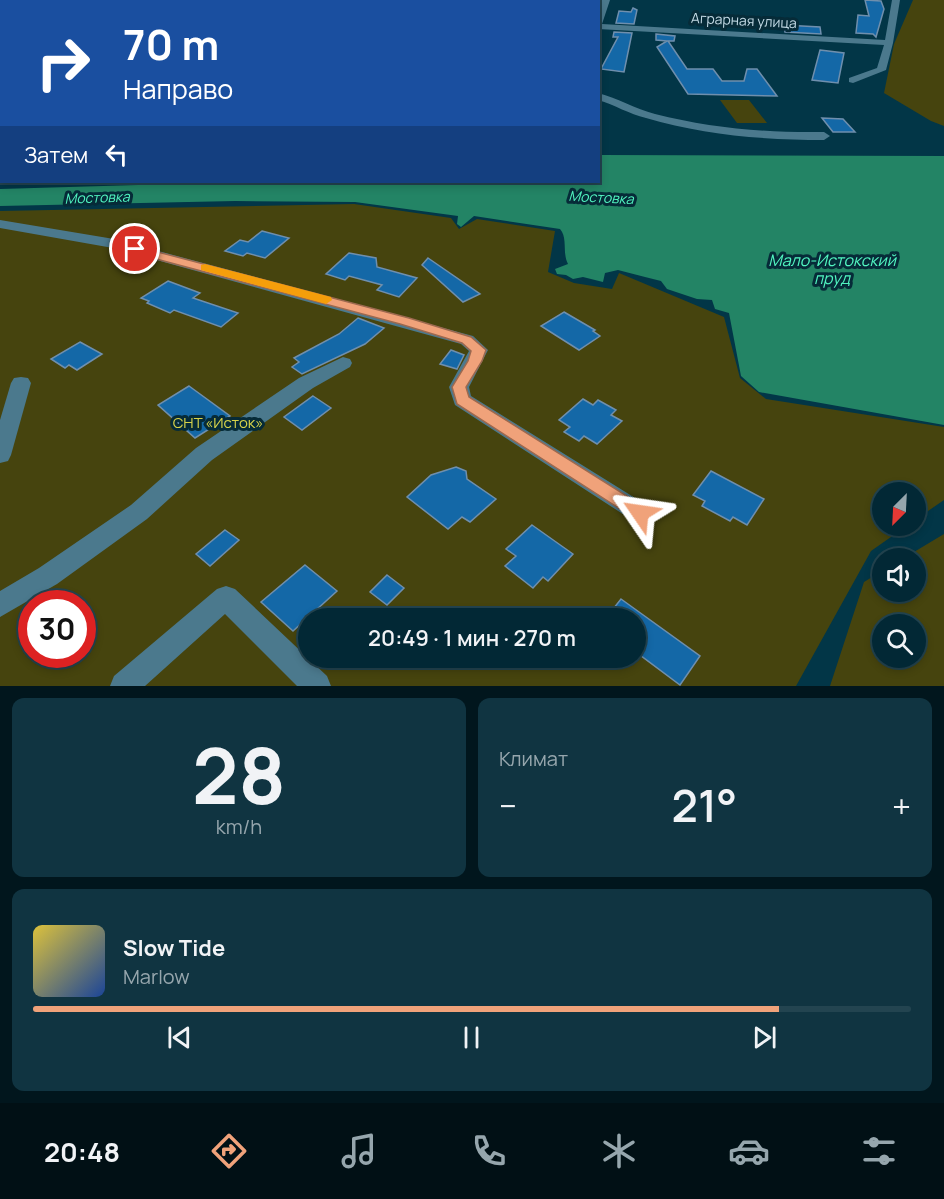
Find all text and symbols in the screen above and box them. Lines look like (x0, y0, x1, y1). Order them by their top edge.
street label: Аграрная улица (691, 8, 797, 32)
text: 70 m (123, 15, 219, 73)
icon: right (24, 24, 102, 102)
text: Направо (123, 70, 233, 107)
icon: left (100, 138, 133, 171)
text: Затем (24, 140, 88, 170)
water label: Мостовка (64, 186, 131, 208)
water label: Мостовка (568, 186, 635, 208)
pin (109, 223, 160, 274)
icon: arrive (118, 232, 151, 265)
water label: Мало-Истокский пруд (768, 249, 898, 289)
park label: СНТ «Исток» (173, 412, 263, 433)
position arrow (608, 481, 672, 545)
north arrow (872, 482, 926, 536)
map controls (872, 482, 926, 668)
button: sound (872, 548, 926, 602)
speed limit sign: 30 (18, 590, 96, 668)
button: search (872, 614, 926, 668)
text: 20:49 · 1 мин · 270 m (368, 623, 576, 653)
text: 28 (192, 721, 286, 827)
text: Климат (499, 745, 568, 772)
text: 21° (672, 774, 737, 836)
text: − (499, 783, 517, 828)
text: + (892, 783, 911, 828)
text: km/h (216, 813, 262, 840)
text: Slow Tide (123, 933, 225, 963)
text: Marlow (123, 963, 190, 990)
icon: previous (163, 1021, 196, 1054)
icon: pause (455, 1021, 488, 1054)
icon: next (748, 1021, 781, 1054)
icon: directions (208, 1130, 250, 1172)
icon: music (338, 1130, 380, 1172)
icon: phone (468, 1130, 510, 1172)
icon: climate (598, 1130, 640, 1172)
icon: car (728, 1130, 770, 1172)
icon: filters (858, 1130, 900, 1172)
text: 20:48 (44, 1133, 120, 1170)

